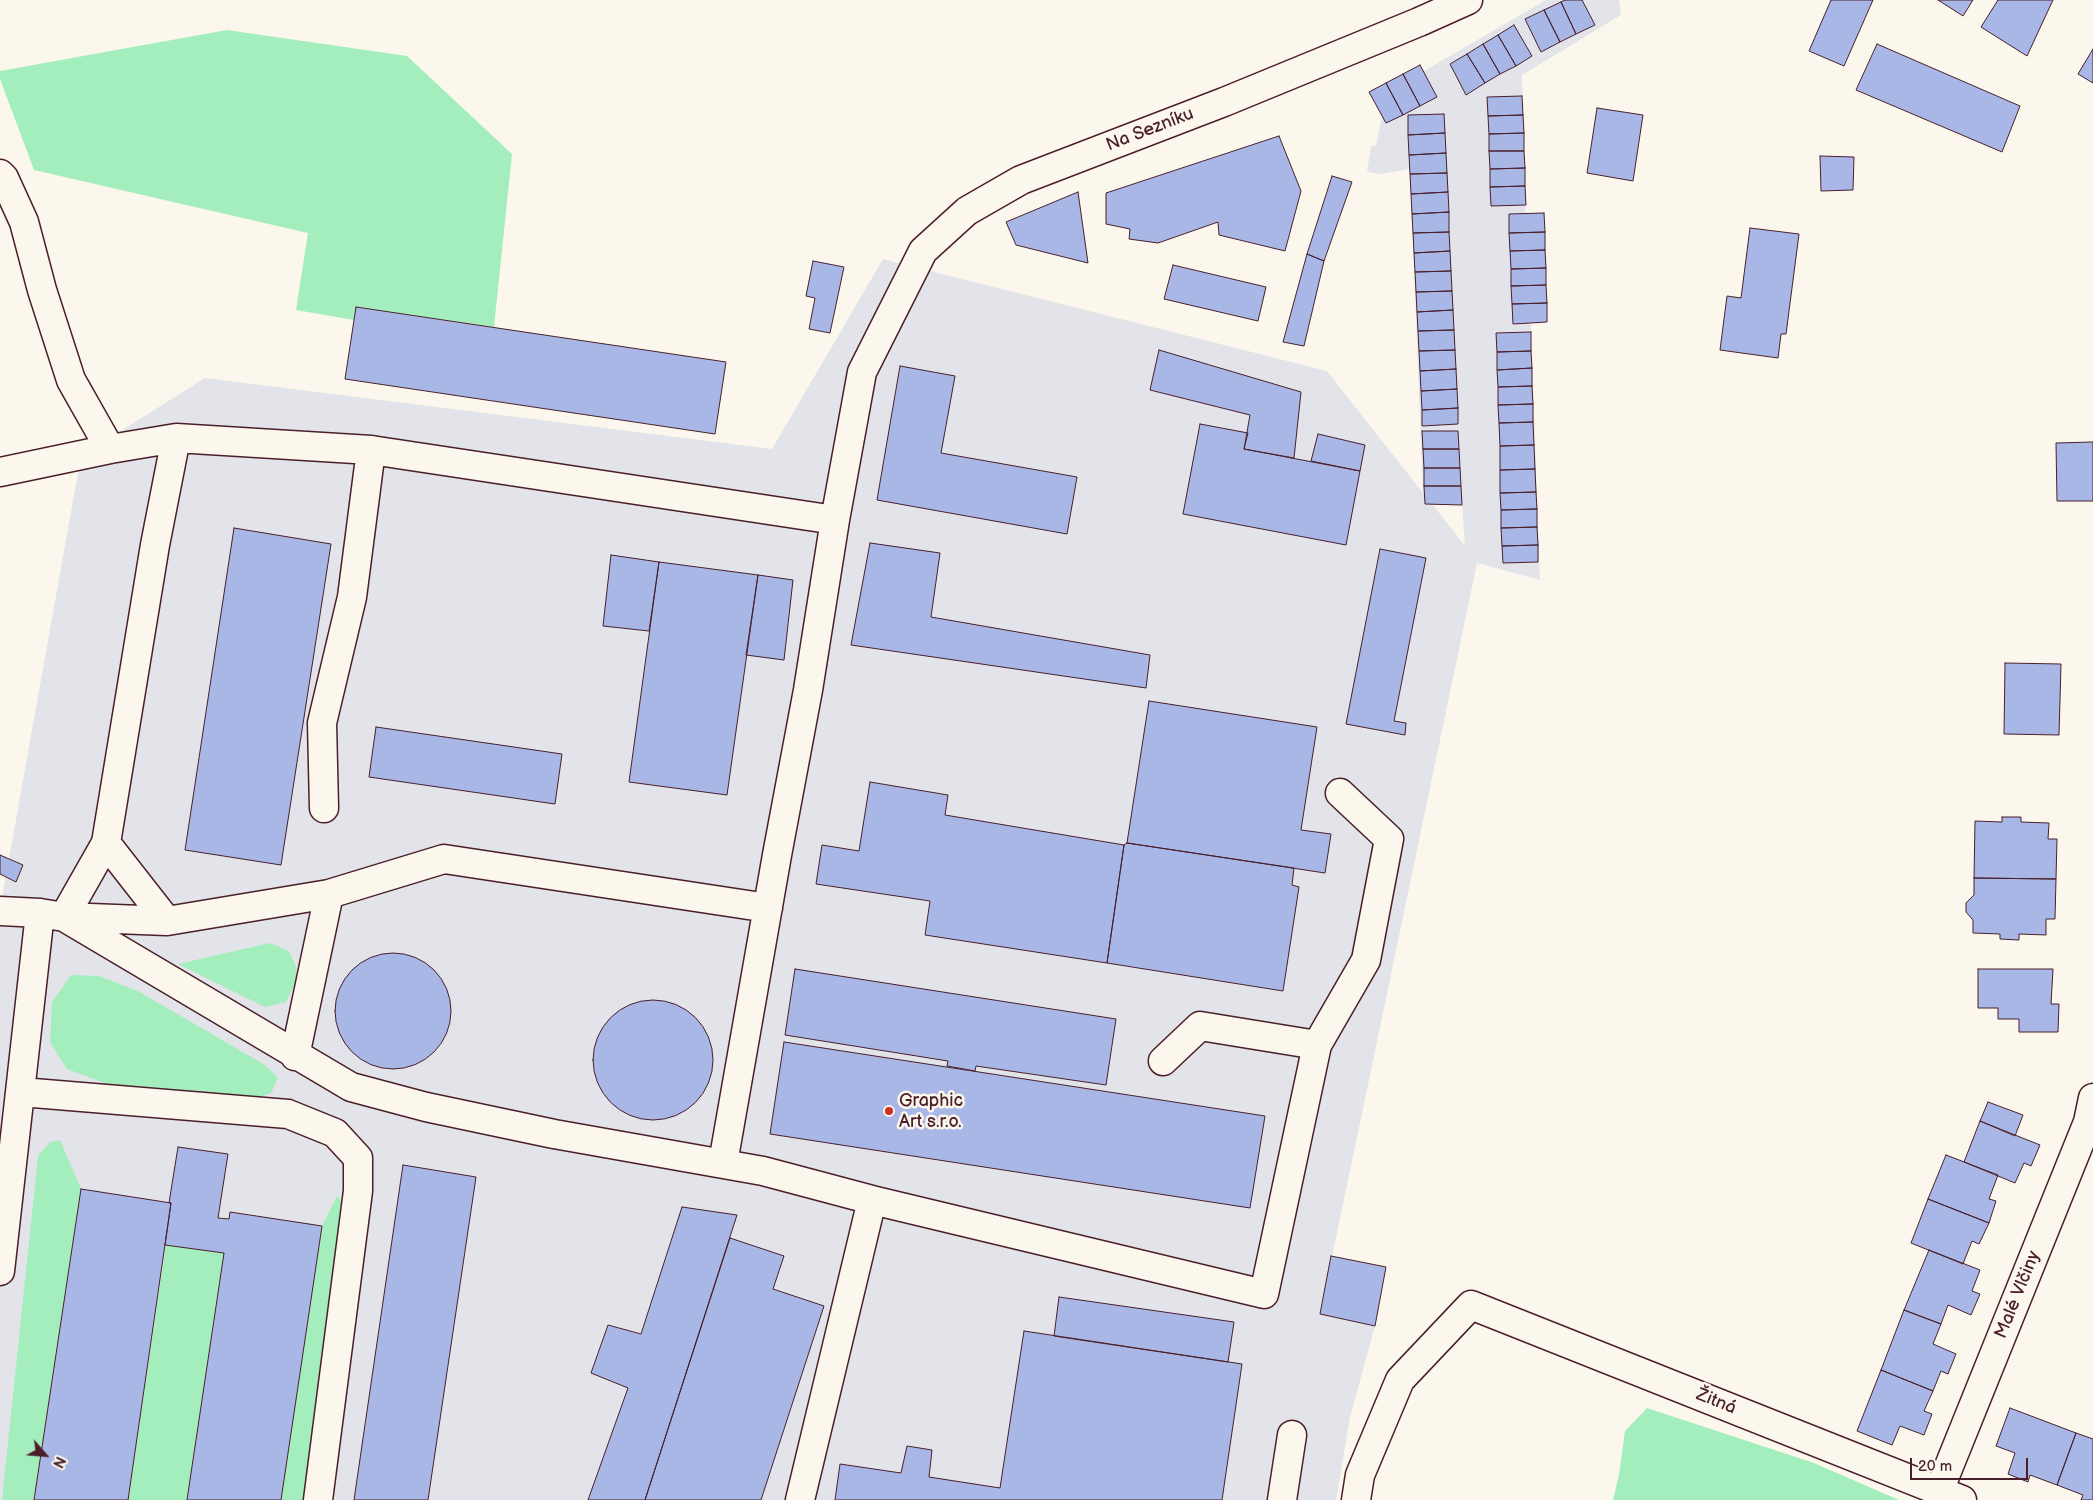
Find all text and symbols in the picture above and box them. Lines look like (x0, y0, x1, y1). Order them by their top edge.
street label: Na Sezníku (1103, 103, 1197, 157)
place label: Graphic Art s.r.o. (899, 1090, 963, 1132)
marker: Graphic Art s.r.o. (883, 1105, 895, 1117)
street label: Malé Vlčiny (1991, 1248, 2045, 1342)
street label: Žitná (1693, 1384, 1739, 1420)
north arrow (20, 1430, 70, 1480)
scale bar (1913, 1448, 2030, 1480)
text: N (49, 1453, 69, 1471)
text: 20 m (1918, 1457, 1952, 1476)

